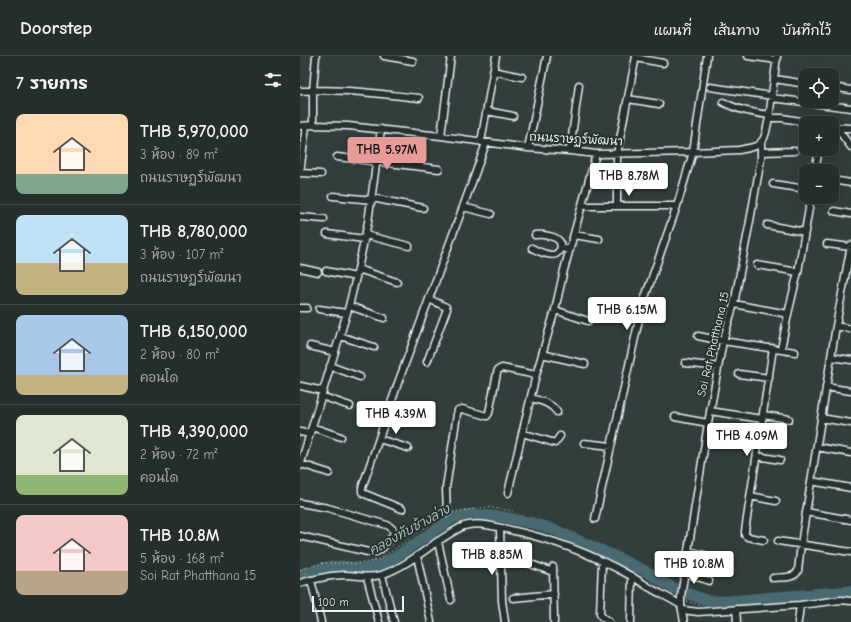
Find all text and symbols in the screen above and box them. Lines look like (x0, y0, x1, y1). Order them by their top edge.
text: Doorstep (20, 17, 92, 39)
text: แผนที่ (654, 22, 691, 39)
text: เส้นทาง (713, 22, 760, 39)
text: บันทึกไว้ (782, 22, 831, 39)
map controls (799, 68, 839, 204)
button: locate (799, 68, 839, 108)
icon: filters (262, 69, 284, 91)
text: 7 รายการ (16, 74, 88, 93)
button: + (799, 116, 839, 156)
text: THB 5,970,000 (140, 122, 248, 141)
street label: ถนนราษฏร์พัฒนา (529, 129, 623, 149)
icon: home (48, 130, 96, 178)
pin: THB 5.97M (341, 137, 433, 171)
text: THB 5.97M (356, 142, 418, 157)
text: 3 ห้อง · 89 m² (140, 147, 218, 162)
pin: THB 8.78M (583, 163, 675, 197)
button: − (799, 164, 839, 204)
text: THB 8.78M (599, 168, 659, 183)
text: ถนนราษฏร์พัฒนา (140, 170, 242, 185)
text: THB 8,780,000 (140, 222, 247, 241)
icon: home (48, 231, 96, 279)
text: 3 ห้อง · 107 m² (140, 247, 223, 262)
text: ถนนราษฏร์พัฒนา (140, 270, 242, 285)
street label: Soi Rat Phatthana 15 (694, 290, 732, 398)
pin: THB 6.15M (581, 297, 673, 331)
text: THB 6.15M (597, 302, 657, 317)
text: THB 6,150,000 (140, 322, 247, 341)
icon: home (48, 331, 96, 379)
text: 2 ห้อง · 80 m² (140, 347, 219, 362)
text: คอนโด (140, 370, 178, 385)
pin: THB 4.39M (350, 401, 442, 435)
text: THB 4.39M (366, 406, 426, 421)
text: THB 4,390,000 (140, 422, 248, 441)
pin: THB 4.09M (701, 423, 793, 457)
text: THB 4.09M (716, 428, 778, 443)
icon: home (48, 431, 96, 479)
text: 2 ห้อง · 72 m² (140, 447, 217, 462)
text: คอนโด (140, 470, 178, 485)
water label: คลองทับช้างล่าง (366, 499, 454, 558)
text: THB 10.8M (140, 526, 219, 545)
icon: home (48, 531, 96, 579)
pin: THB 8.85M (446, 542, 538, 576)
text: THB 8.85M (461, 547, 523, 562)
text: 5 ห้อง · 168 m² (140, 551, 224, 566)
pin: THB 10.8M (648, 551, 740, 585)
text: THB 10.8M (664, 556, 724, 571)
text: Soi Rat Phatthana 15 (140, 568, 256, 583)
scale bar (312, 594, 404, 613)
text: 100 m (318, 596, 349, 609)

